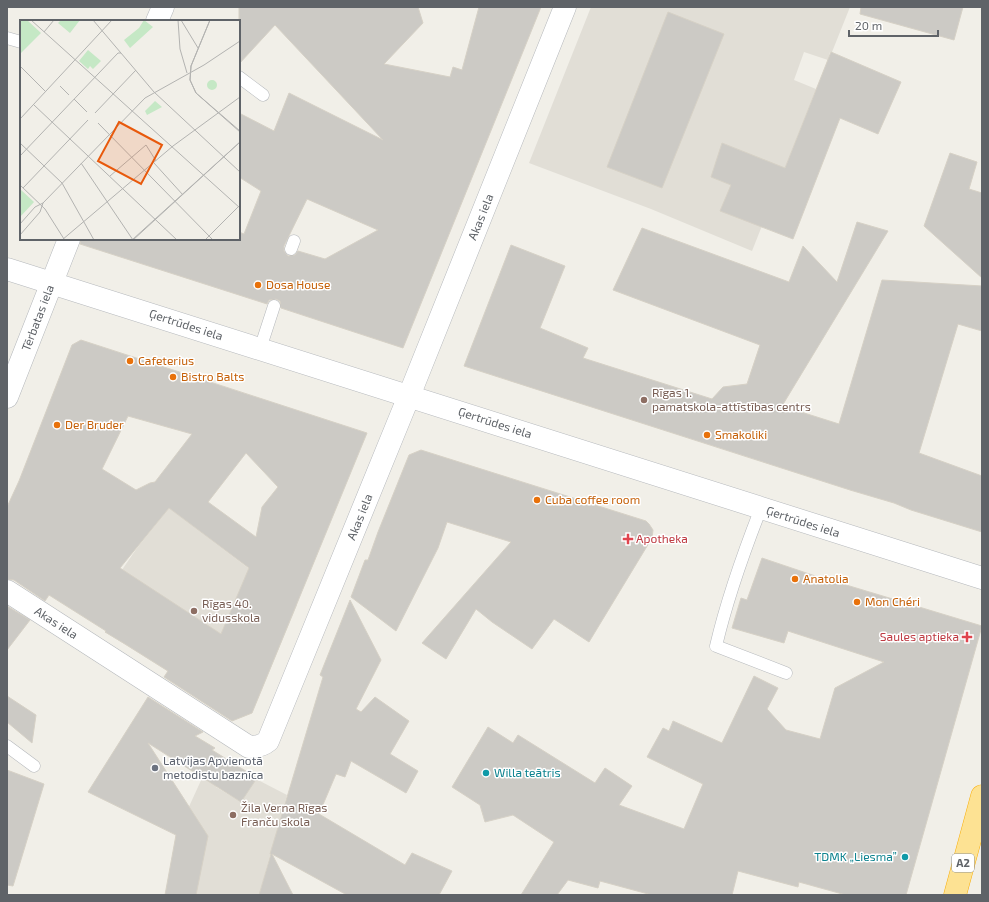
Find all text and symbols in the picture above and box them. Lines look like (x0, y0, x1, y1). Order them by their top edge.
scale bar (849, 12, 938, 38)
text: 20 m (855, 18, 882, 32)
inset map (20, 20, 240, 240)
street label: Akas iela (464, 192, 496, 242)
place label: Dosa House (266, 277, 330, 291)
marker: Dosa House (253, 280, 263, 290)
street label: Tērbatas iela (18, 283, 56, 353)
street label: Ģertrūdes iela (147, 306, 225, 344)
place label: Cafeterius (138, 353, 194, 367)
marker: Cafeterius (125, 356, 135, 366)
place label: Bistro Balts (181, 369, 244, 383)
marker: Bistro Balts (168, 372, 178, 382)
place label: Rīgas 1. pamatskola-attīstības centrs (652, 385, 811, 413)
marker: Rīgas 1. pamatskola-attīstības centrs (639, 395, 649, 405)
street label: Ģertrūdes iela (456, 404, 534, 442)
place label: Der Bruder (65, 417, 124, 431)
marker: Der Bruder (52, 420, 62, 430)
place label: Smakoliki (715, 427, 767, 441)
marker: Smakoliki (702, 430, 712, 440)
street label: Akas iela (343, 492, 375, 542)
place label: Cuba coffee room (545, 492, 640, 506)
marker: Cuba coffee room (532, 495, 542, 505)
street label: Ģertrūdes iela (764, 503, 842, 541)
place label: Apotheka (636, 531, 688, 545)
marker: Apotheka (623, 534, 633, 544)
place label: Anatolia (803, 571, 849, 585)
marker: Anatolia (790, 574, 800, 584)
place label: Mon Chéri (865, 594, 920, 608)
place label: Rīgas 40. vidusskola (202, 596, 260, 624)
marker: Mon Chéri (852, 597, 862, 607)
street label: Akas iela (32, 603, 81, 641)
marker: Rīgas 40. vidusskola (189, 606, 199, 616)
place label: Saules aptieka (880, 629, 959, 643)
marker: Saules aptieka (962, 632, 972, 642)
place label: Latvijas Apvienotā metodistu baznīca (163, 753, 263, 781)
marker: Latvijas Apvienotā metodistu baznīca (150, 763, 160, 773)
place label: Willa teātris (494, 765, 561, 779)
marker: Willa teātris (481, 768, 491, 778)
place label: Žila Verna Rīgas Franču skola (241, 800, 327, 828)
marker: Žila Verna Rīgas Franču skola (228, 810, 238, 820)
place label: TDMK „Liesma” (814, 849, 897, 863)
marker: TDMK „Liesma” (900, 852, 910, 862)
road number: A2 (952, 854, 974, 872)

